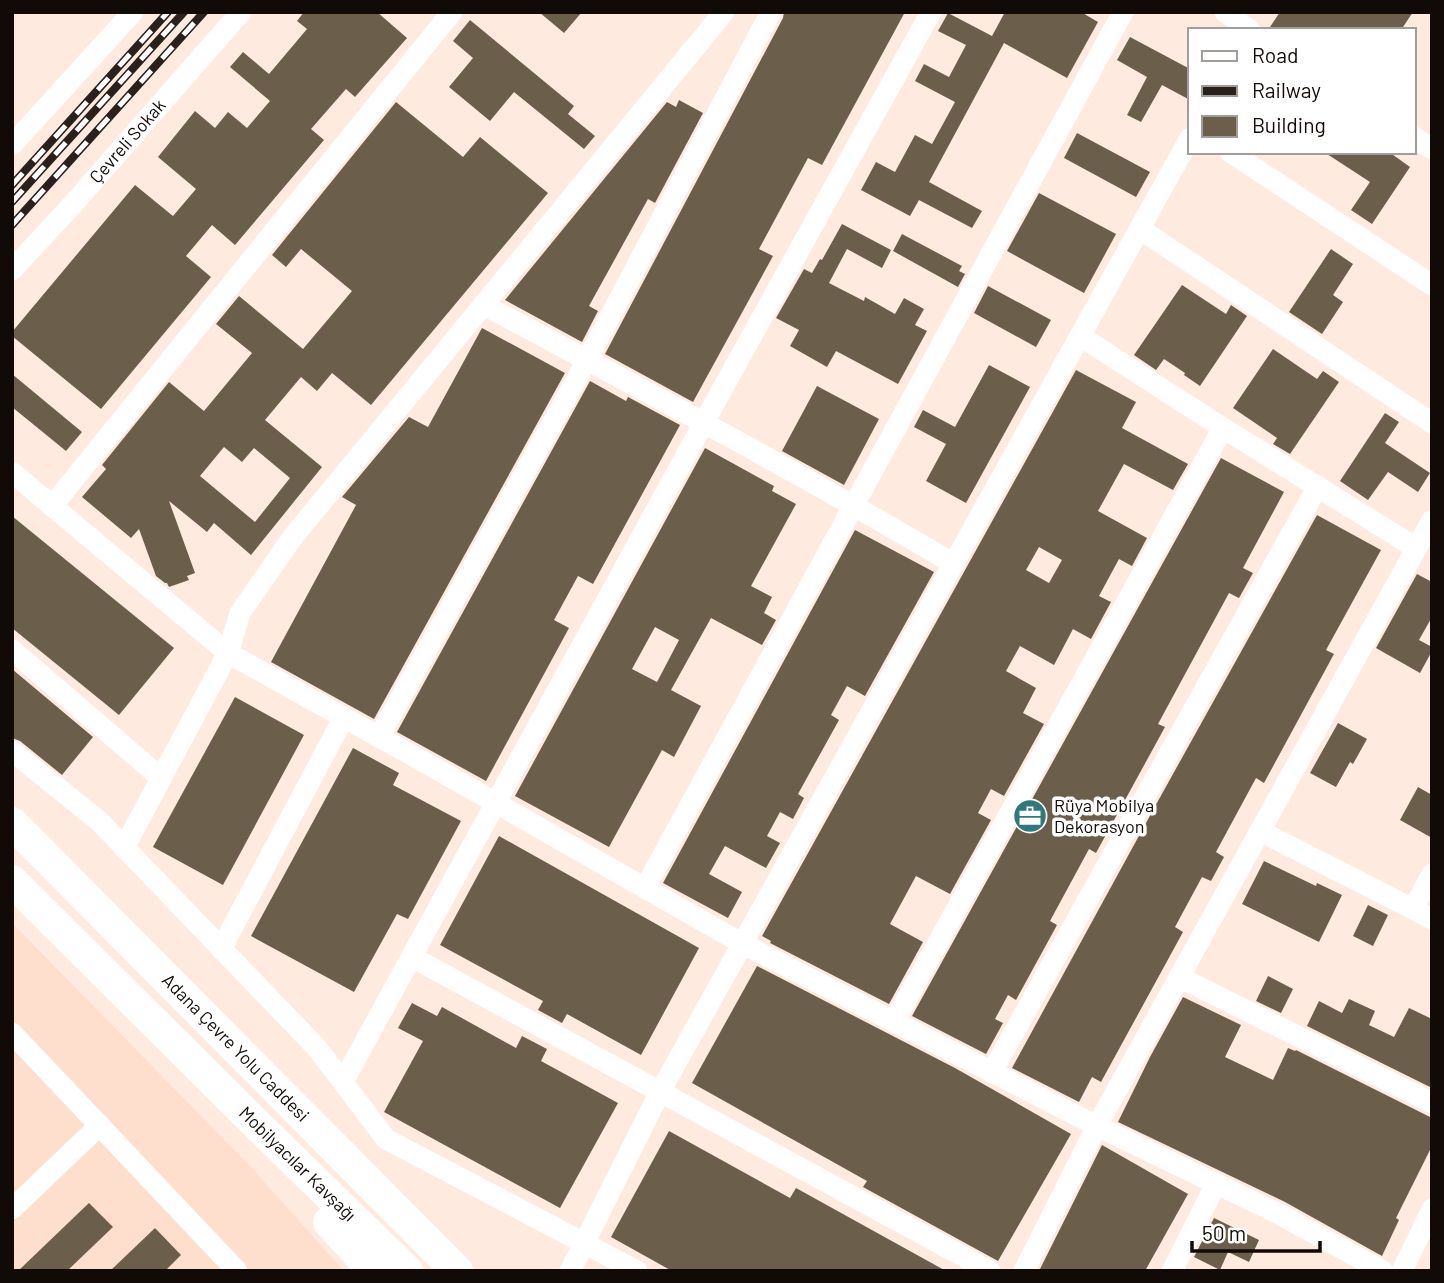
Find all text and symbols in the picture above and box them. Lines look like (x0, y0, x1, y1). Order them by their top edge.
legend (1188, 28, 1416, 154)
text: Road (1252, 42, 1298, 67)
text: Railway (1252, 77, 1321, 102)
street label: Çevreli Sokak (84, 94, 170, 187)
text: Building (1252, 112, 1326, 137)
place label: Rüya Mobilya Dekorasyon (1054, 794, 1154, 837)
office icon: Rüya Mobilya Dekorasyon (1011, 797, 1049, 835)
street label: Adana Çevre Yolu Caddesi (158, 969, 314, 1126)
street label: Mobilyacılar Kavşağı (235, 1101, 361, 1225)
scale bar (1192, 1210, 1320, 1254)
text: 50 m (1202, 1220, 1246, 1245)

